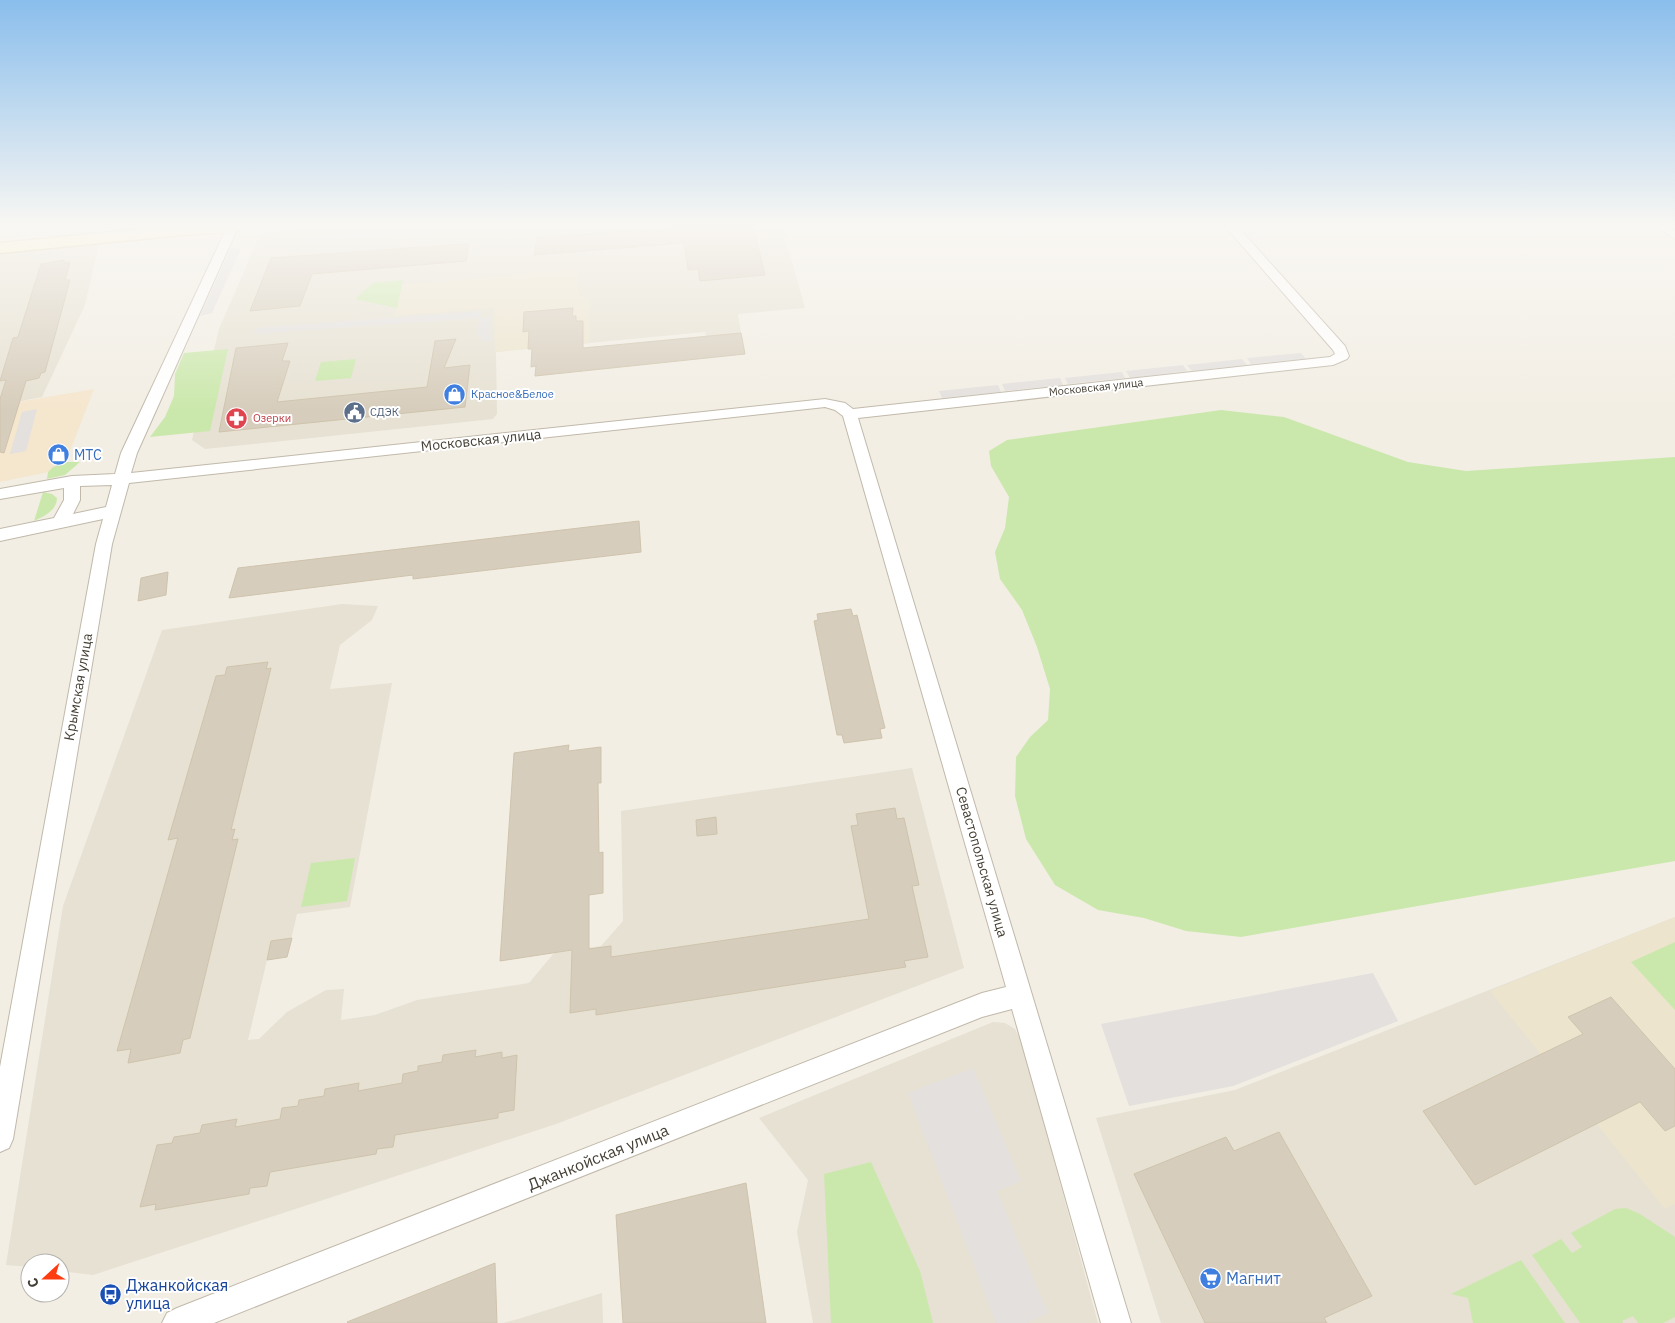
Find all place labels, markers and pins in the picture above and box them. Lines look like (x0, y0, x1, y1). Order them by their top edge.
shop icon: Красное&Белое (443, 382, 467, 406)
place label: Красное&Белое (471, 387, 554, 401)
public building icon: СДЭК (342, 400, 366, 424)
place label: СДЭК (370, 405, 399, 419)
pharmacy icon: Озерки (225, 406, 249, 430)
place label: Озерки (253, 411, 291, 425)
shop icon: МТС (46, 443, 70, 467)
place label: МТС (74, 446, 102, 464)
supermarket icon: Магнит (1198, 1266, 1222, 1290)
place label: Магнит (1226, 1268, 1281, 1288)
place label: Джанкойская улица (126, 1275, 228, 1313)
bus stop icon: Джанкойская улица (98, 1282, 122, 1306)

